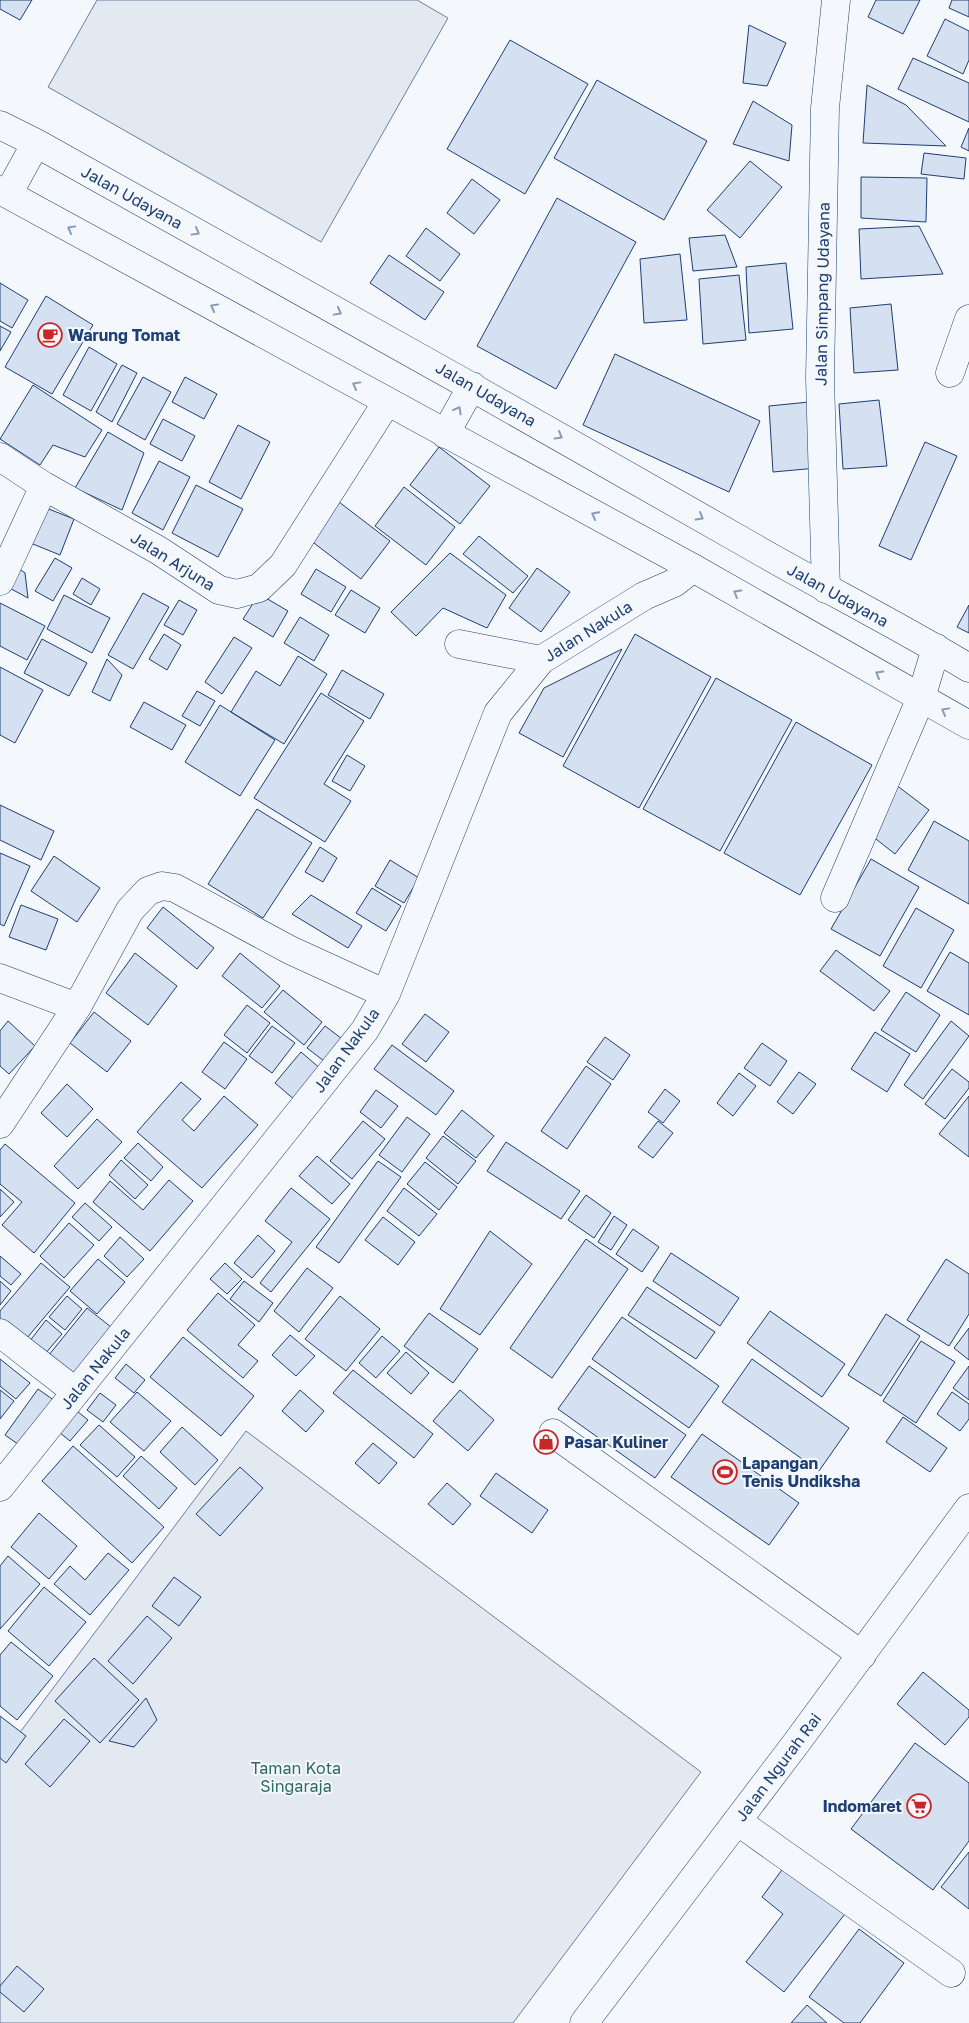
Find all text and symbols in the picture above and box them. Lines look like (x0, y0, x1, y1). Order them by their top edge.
street label: Jalan Udayana (78, 161, 186, 233)
street label: Jalan Simpang Udayana (810, 202, 834, 386)
one-way arrow (67, 225, 76, 235)
one-way arrow (191, 226, 200, 236)
one-way arrow (210, 303, 219, 313)
one-way arrow (333, 305, 342, 315)
cafe icon: Warung Tomat (37, 322, 63, 348)
place label: Warung Tomat (68, 325, 180, 345)
street label: Jalan Udayana (432, 357, 540, 431)
one-way arrow (352, 381, 361, 391)
one-way arrow (452, 406, 462, 415)
one-way arrow (554, 430, 563, 440)
one-way arrow (591, 511, 600, 521)
one-way arrow (695, 511, 704, 521)
street label: Jalan Arjuna (127, 527, 219, 595)
street label: Jalan Udayana (784, 559, 892, 631)
one-way arrow (734, 590, 743, 600)
street label: Jalan Nakula (540, 596, 636, 666)
one-way arrow (875, 670, 884, 680)
one-way arrow (941, 708, 950, 718)
street label: Jalan Nakula (309, 1004, 383, 1096)
street label: Jalan Nakula (56, 1323, 134, 1413)
shop icon: Pasar Kuliner (533, 1429, 559, 1455)
place label: Pasar Kuliner (564, 1432, 668, 1452)
place label: Lapangan Tenis Undiksha (742, 1453, 860, 1491)
sports icon: Lapangan Tenis Undiksha (712, 1459, 738, 1485)
street label: Jalan Ngurah Rai (731, 1709, 825, 1825)
park label: Taman Kota Singaraja (251, 1758, 341, 1796)
supermarket icon: Indomaret (906, 1793, 932, 1819)
place label: Indomaret (822, 1796, 902, 1816)

